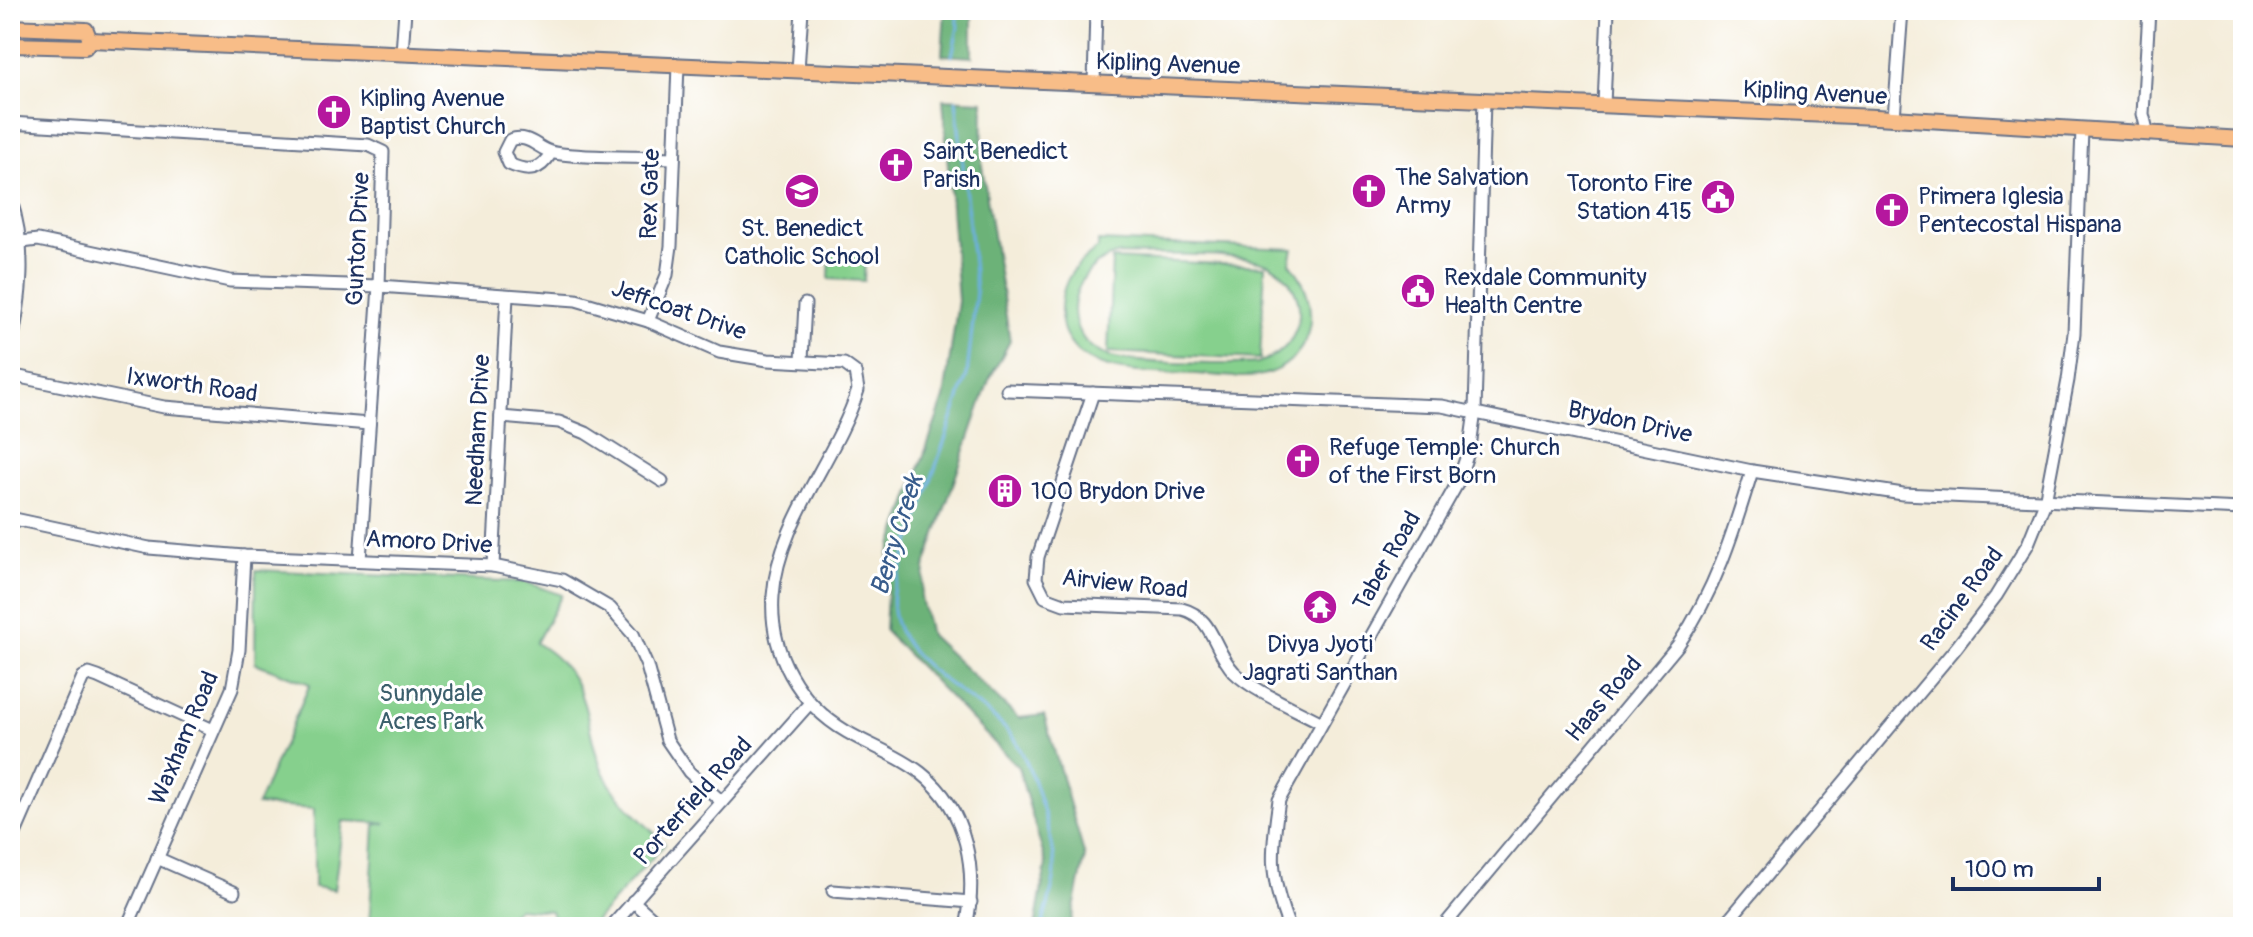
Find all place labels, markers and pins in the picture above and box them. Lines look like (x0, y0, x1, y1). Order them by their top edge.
place label: Kipling Avenue Baptist Church (360, 84, 506, 141)
church icon: Kipling Avenue Baptist Church (315, 93, 353, 131)
place label: Saint Benedict Parish (922, 137, 1068, 194)
church icon: Saint Benedict Parish (877, 146, 915, 184)
place label: The Salvation Army (1395, 163, 1529, 220)
place label: Toronto Fire Station 415 (1566, 169, 1692, 226)
school or university icon: St. Benedict Catholic School (783, 172, 821, 210)
church icon: The Salvation Army (1350, 172, 1388, 210)
public building icon: Toronto Fire Station 415 (1699, 178, 1737, 216)
place label: Primera Iglesia Pentecostal Hispana (1918, 182, 2122, 239)
church icon: Primera Iglesia Pentecostal Hispana (1873, 191, 1911, 229)
place label: St. Benedict Catholic School (724, 214, 880, 271)
place label: Rexdale Community Health Centre (1444, 263, 1647, 320)
public building icon: Rexdale Community Health Centre (1399, 272, 1437, 310)
place label: Refuge Temple: Church of the First Born (1329, 433, 1560, 490)
church icon: Refuge Temple: Church of the First Born (1284, 442, 1322, 480)
building icon: 100 Brydon Drive (986, 472, 1024, 510)
place label: 100 Brydon Drive (1031, 477, 1205, 506)
temple icon: Divya Jyoti Jagrati Santhan (1301, 588, 1339, 626)
place label: Divya Jyoti Jagrati Santhan (1242, 630, 1398, 687)

